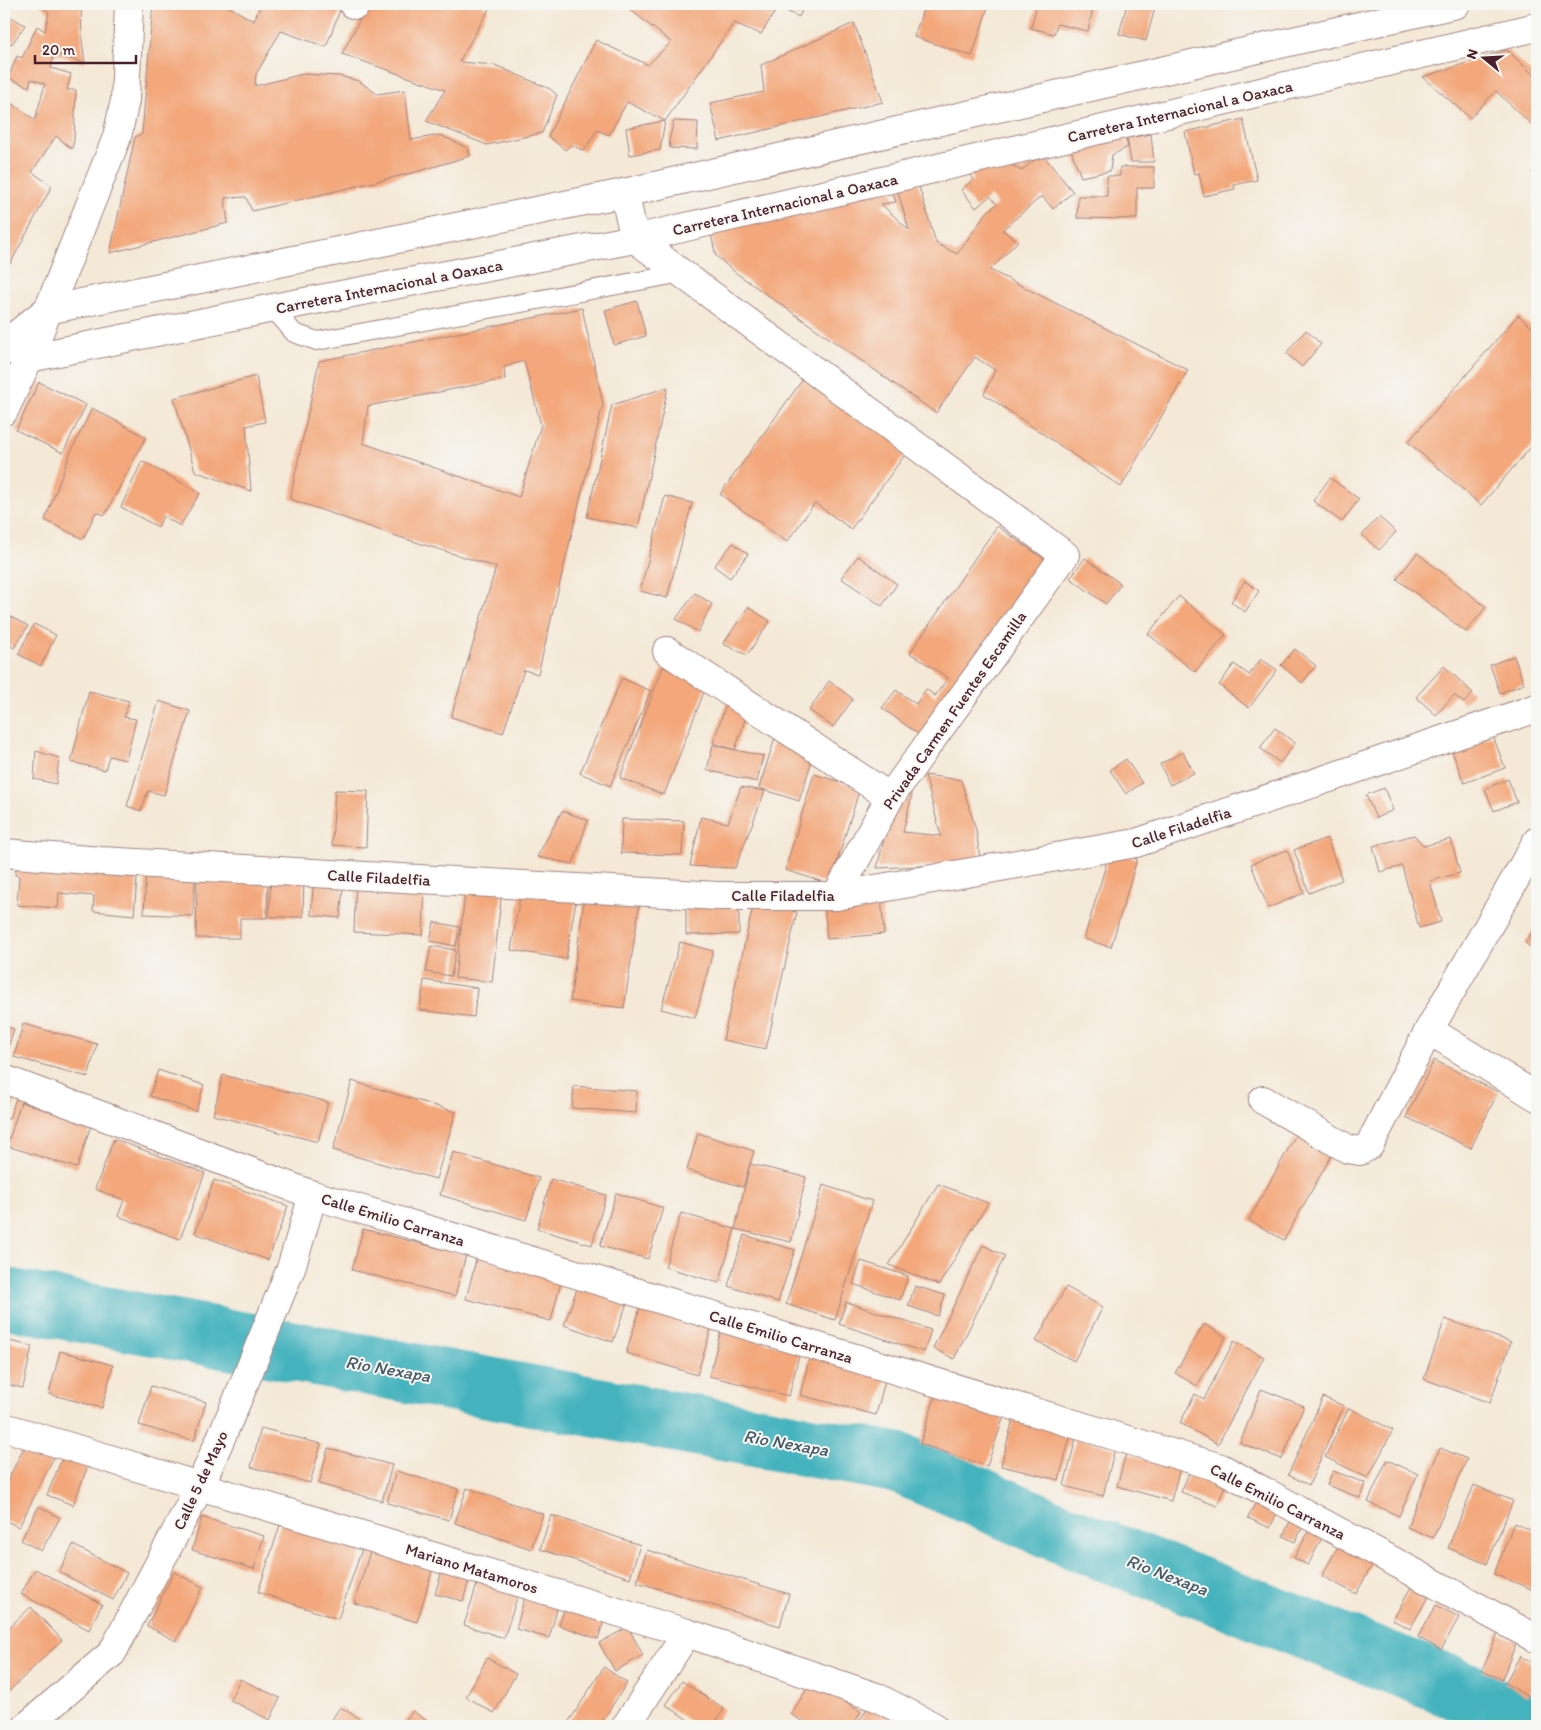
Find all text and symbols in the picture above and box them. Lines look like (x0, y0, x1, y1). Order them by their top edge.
scale bar (35, 32, 136, 64)
north arrow (1458, 32, 1508, 82)
text: 20 m (42, 41, 76, 59)
text: N (1463, 47, 1482, 61)
street label: Carretera Internacional a Oaxaca (1066, 76, 1295, 147)
street label: Carretera Internacional a Oaxaca (671, 169, 900, 240)
street label: Carretera Internacional a Oaxaca (274, 255, 505, 318)
street label: Privada Carmen Fuentes Escamilla (878, 607, 1030, 813)
street label: Calle Filadelfia (1129, 802, 1234, 853)
street label: Calle Filadelfia (327, 865, 432, 890)
street label: Calle Filadelfia (731, 886, 835, 905)
street label: Calle Emilio Carranza (319, 1189, 467, 1250)
street label: Calle Emilio Carranza (707, 1306, 855, 1367)
water label: Rio Nexapa (344, 1351, 433, 1387)
water label: Rio Nexapa (742, 1425, 831, 1461)
street label: Calle 5 de Mayo (169, 1428, 232, 1533)
street label: Calle Emilio Carranza (1207, 1459, 1349, 1544)
street label: Mariano Matamoros (403, 1539, 540, 1598)
water label: Rio Nexapa (1123, 1549, 1212, 1601)

